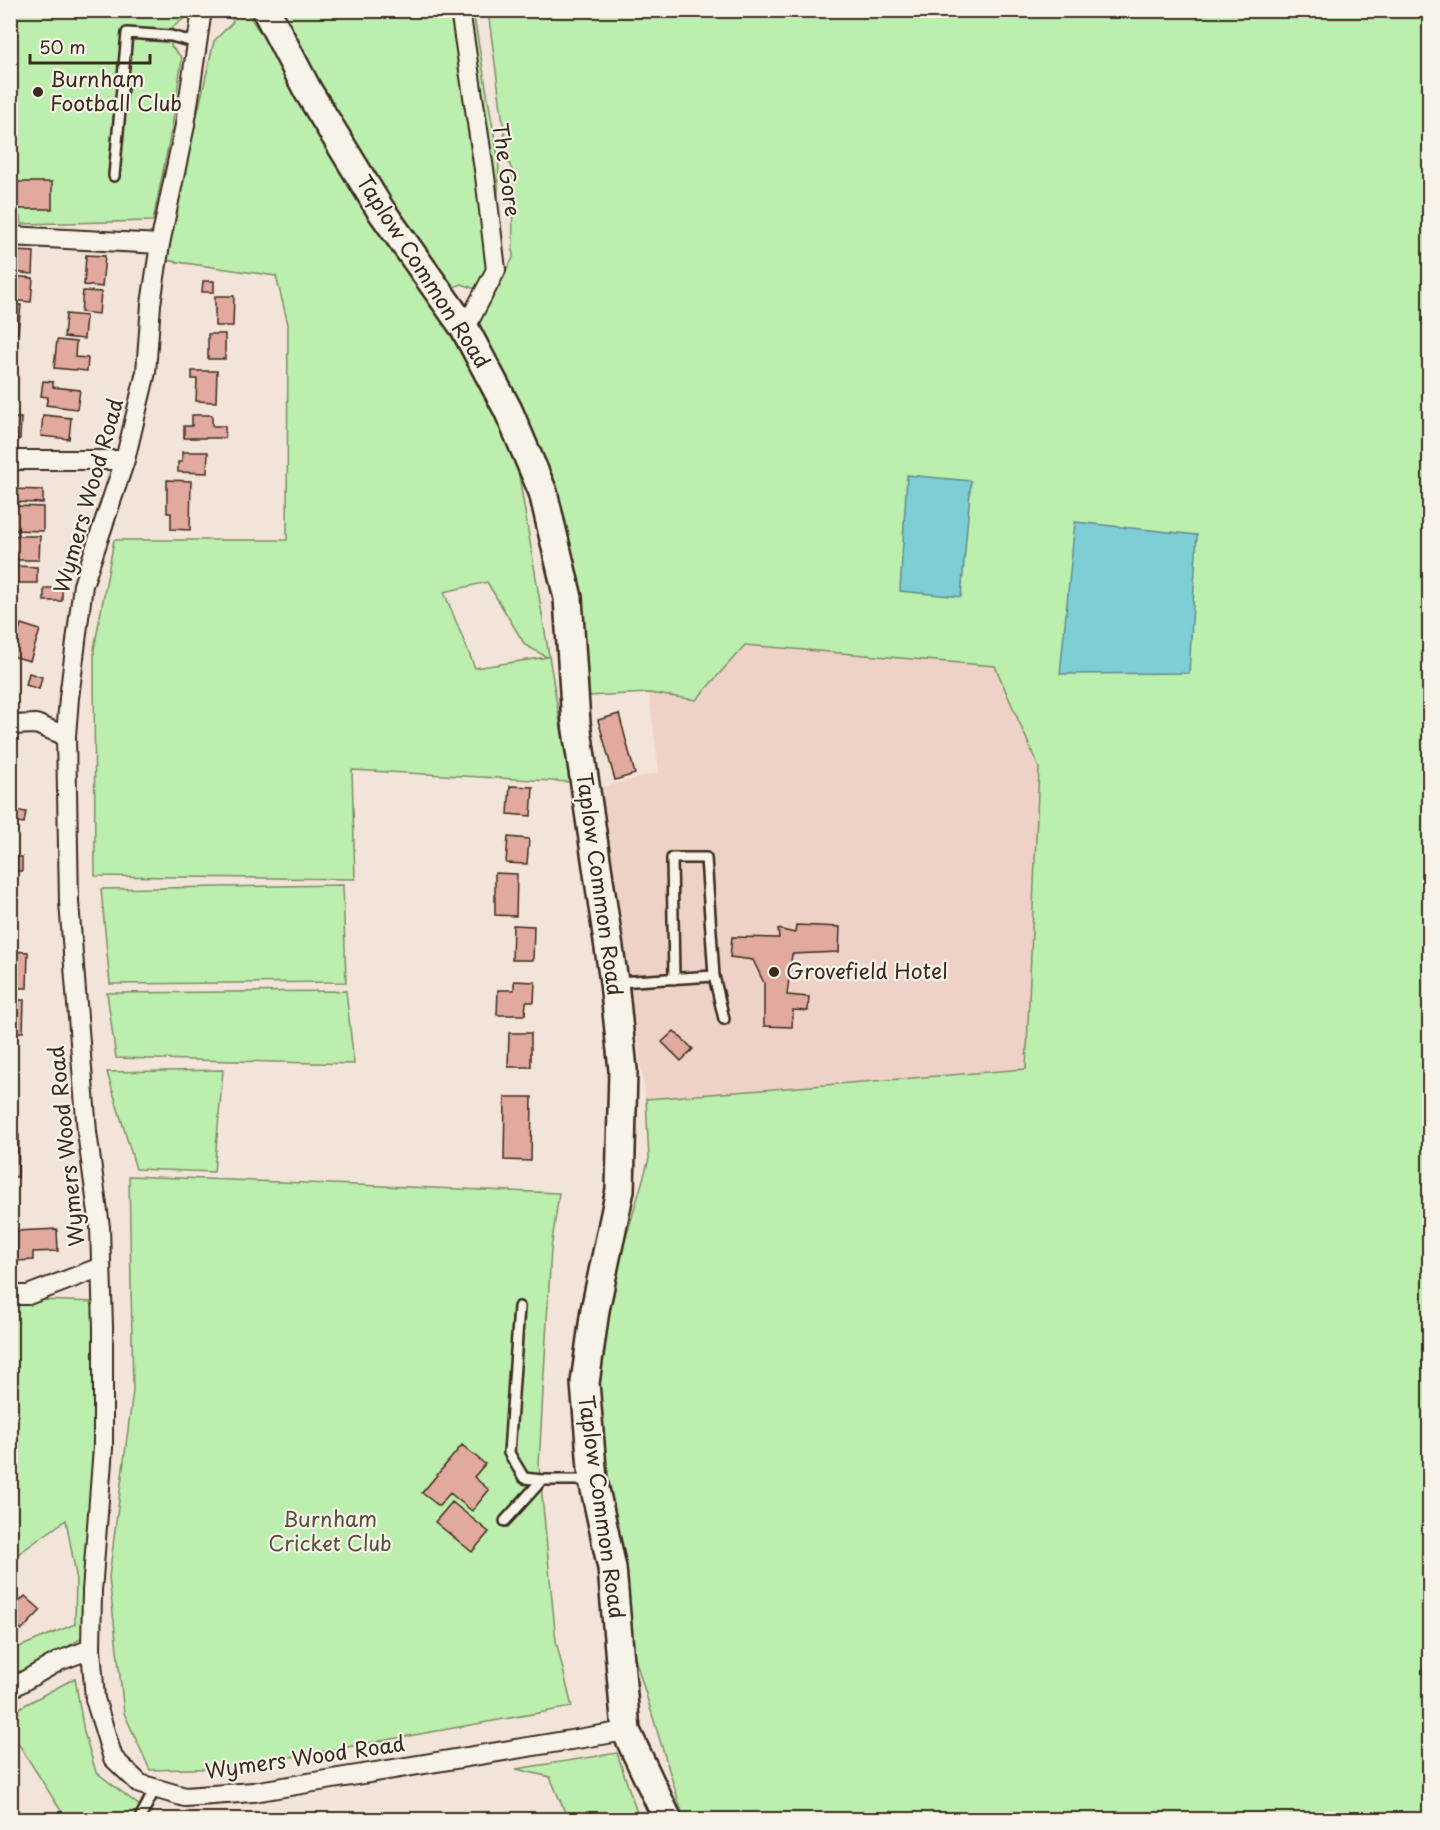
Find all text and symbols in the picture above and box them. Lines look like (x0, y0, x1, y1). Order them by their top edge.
scale bar (30, 27, 150, 65)
text: 50 m (39, 33, 86, 60)
place label: Burnham Football Club (50, 62, 182, 118)
marker: Burnham Football Club (31, 85, 45, 99)
street label: The Gore (486, 121, 530, 219)
street label: Taplow Common Road (350, 168, 499, 374)
street label: Wymers Wood Road (44, 394, 130, 597)
street label: Taplow Common Road (569, 770, 633, 998)
place label: Grovefield Hotel (786, 954, 948, 986)
marker: Grovefield Hotel (767, 965, 781, 979)
street label: Wymers Wood Road (39, 1044, 91, 1248)
street label: Taplow Common Road (571, 1393, 635, 1621)
park label: Burnham Cricket Club (268, 1502, 392, 1558)
street label: Wymers Wood Road (203, 1726, 407, 1786)

